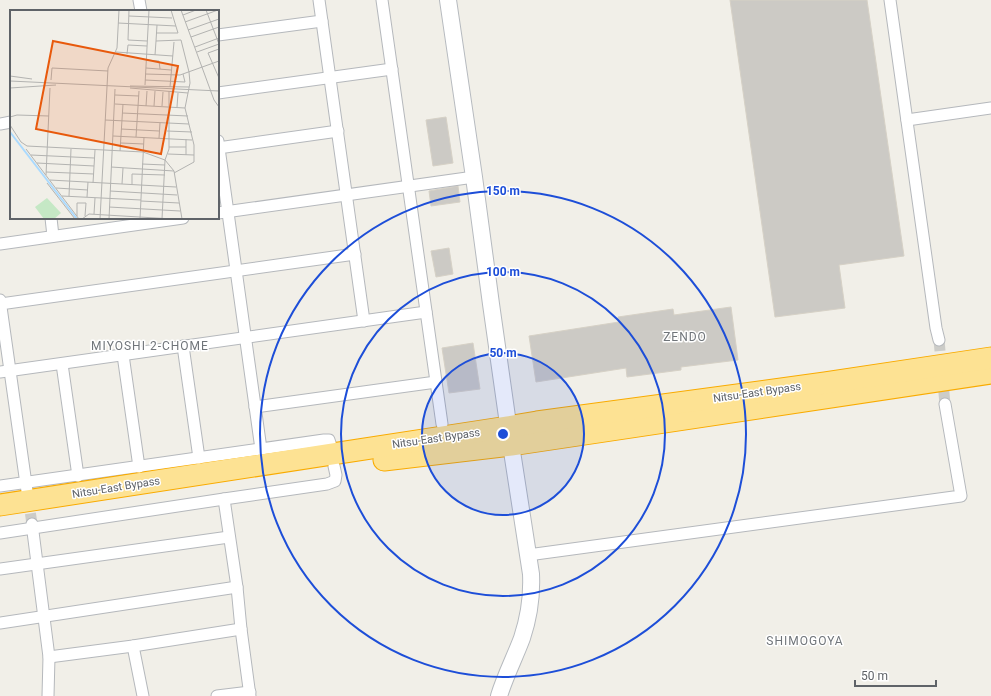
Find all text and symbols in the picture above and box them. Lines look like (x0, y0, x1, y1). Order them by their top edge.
inset map (10, 10, 219, 219)
text: 150 m (486, 184, 520, 198)
text: 100 m (486, 265, 520, 279)
district label: ZENDO (663, 330, 707, 344)
district label: MIYOSHI 2-CHOME (91, 339, 209, 353)
text: 50 m (489, 346, 517, 360)
street label: Nitsu-East Bypass (712, 380, 802, 405)
street label: Nitsu-East Bypass (391, 426, 481, 451)
centre of rings (496, 427, 510, 441)
street label: Nitsu-East Bypass (71, 474, 161, 501)
district label: SHIMOGOYA (766, 634, 844, 648)
scale bar (855, 662, 936, 688)
text: 50 m (861, 669, 888, 683)

